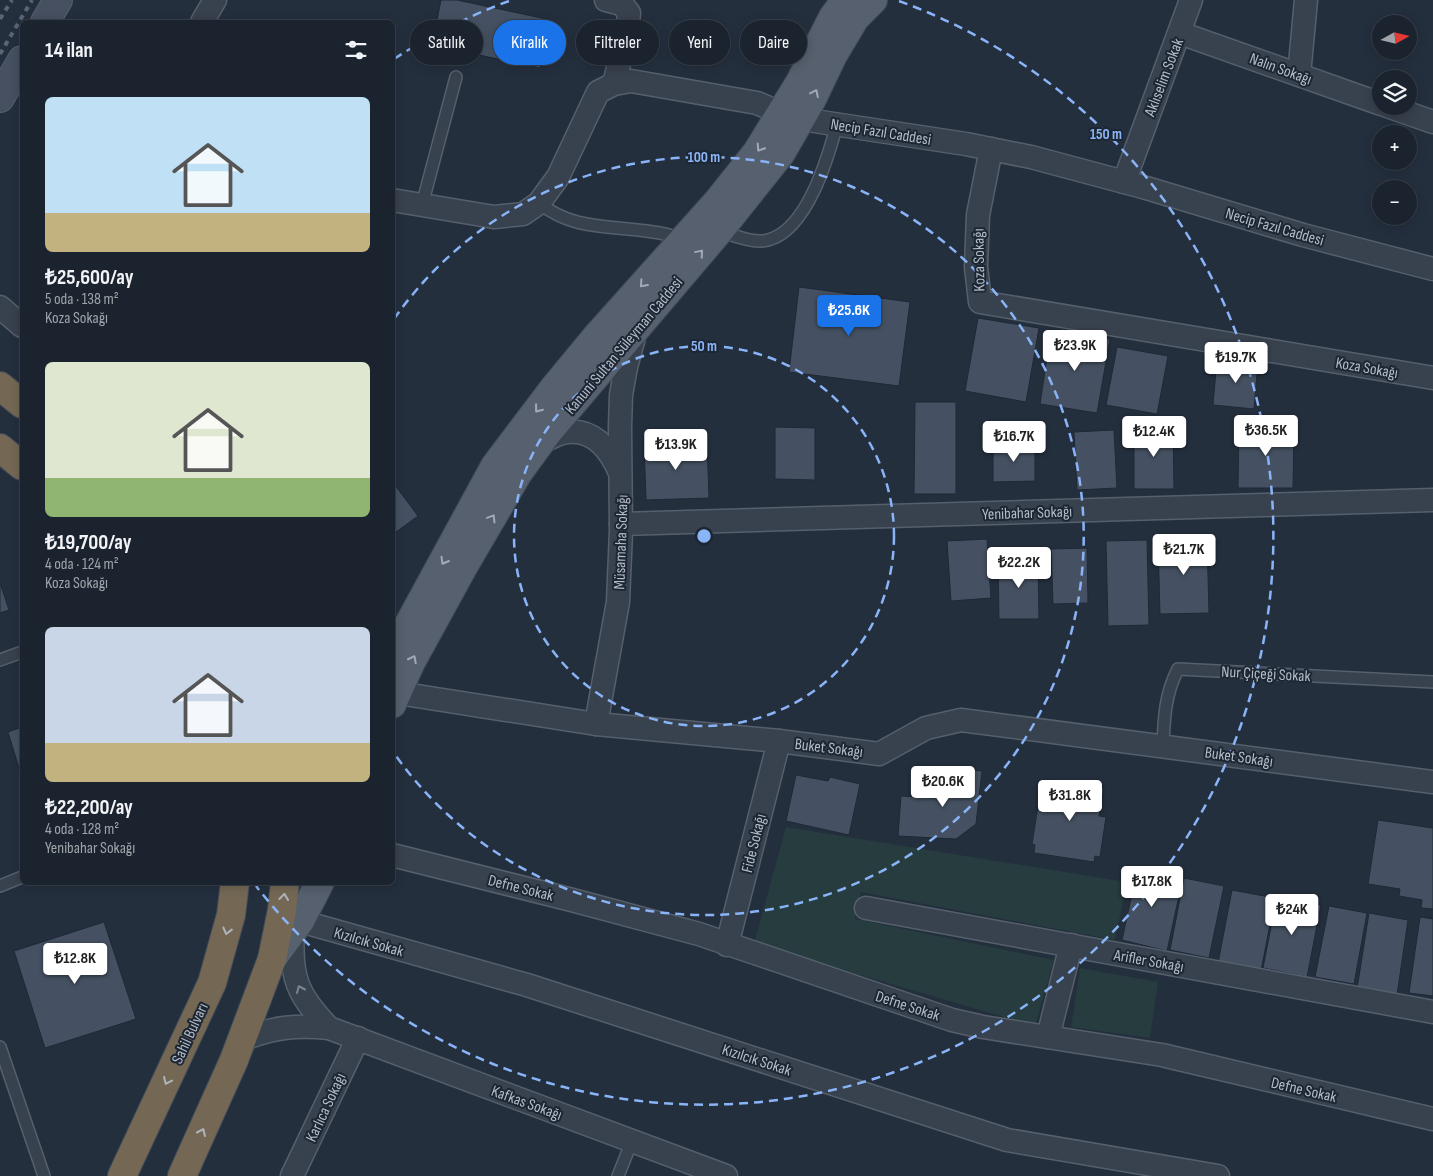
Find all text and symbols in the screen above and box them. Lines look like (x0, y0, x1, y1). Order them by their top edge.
north arrow (1372, 15, 1418, 60)
map controls (1372, 15, 1417, 225)
chip: Satılık (410, 20, 483, 65)
chip: Kiralık (493, 20, 566, 65)
chip: Filtreler (576, 20, 659, 65)
chip: Yeni (669, 20, 730, 65)
chip: Daire (740, 20, 807, 65)
icon: filters (342, 36, 370, 64)
street label: Aklıselim Sokak (1140, 36, 1188, 120)
text: 14 ilan (45, 38, 93, 63)
street label: Nalın Sokağı (1247, 49, 1314, 89)
button: layers (1372, 70, 1417, 115)
one-way arrow (809, 89, 819, 98)
street label: Necip Fazıl Caddesi (829, 115, 932, 150)
text: 150 m (1090, 125, 1122, 144)
button: + (1372, 125, 1417, 170)
icon: home (163, 130, 253, 220)
one-way arrow (757, 142, 766, 151)
text: 100 m (688, 148, 720, 167)
button: − (1372, 180, 1417, 225)
street label: Necip Fazıl Caddesi (1223, 204, 1326, 251)
street label: Koza Sokağı (969, 228, 990, 292)
one-way arrow (695, 250, 704, 259)
text: ₺25,600/ay (45, 265, 133, 290)
street label: Kanuni Sultan Süleyman Caddesi (561, 274, 687, 418)
one-way arrow (640, 279, 649, 288)
text: 5 oda · 138 m² (45, 290, 119, 309)
pin: ₺25.6K (808, 294, 890, 337)
text: ₺25.6K (828, 301, 870, 320)
text: Koza Sokağı (45, 309, 108, 328)
pin: ₺23.9K (1034, 330, 1116, 372)
text: ₺23.9K (1054, 336, 1096, 355)
text: 50 m (691, 337, 717, 356)
pin: ₺19.7K (1195, 342, 1277, 384)
text: ₺19.7K (1216, 348, 1256, 367)
street label: Koza Sokağı (1334, 354, 1399, 383)
icon: home (163, 395, 253, 485)
one-way arrow (535, 403, 544, 412)
pin: ₺36.5K (1225, 414, 1307, 457)
pin: ₺12.4K (1113, 416, 1195, 458)
pin: ₺16.7K (973, 420, 1055, 463)
text: ₺36.5K (1245, 421, 1287, 440)
text: ₺12.4K (1133, 422, 1175, 441)
text: ₺16.7K (994, 427, 1034, 446)
pin: ₺13.9K (635, 428, 717, 471)
text: ₺13.9K (655, 435, 697, 454)
street label: Müsamaha Sokağı (610, 494, 633, 590)
street label: Yenibahar Sokağı (982, 502, 1072, 525)
one-way arrow (486, 514, 496, 523)
centre of rings (695, 527, 713, 545)
text: ₺19,700/ay (45, 530, 132, 555)
pin: ₺21.7K (1143, 534, 1225, 576)
text: ₺21.7K (1164, 540, 1204, 559)
pin: ₺22.2K (978, 546, 1060, 589)
text: ₺22.2K (998, 553, 1040, 572)
text: 4 oda · 124 m² (45, 555, 119, 574)
one-way arrow (440, 556, 450, 565)
text: Koza Sokağı (45, 574, 108, 593)
one-way arrow (407, 656, 417, 665)
icon: home (163, 660, 253, 750)
street label: Nur Çiçeği Sokak (1221, 663, 1311, 686)
street label: Buket Sokağı (794, 735, 864, 762)
street label: Buket Sokağı (1204, 743, 1274, 772)
pin: ₺20.6K (902, 766, 984, 808)
text: ₺20.6K (922, 772, 964, 791)
pin: ₺31.8K (1029, 780, 1111, 822)
text: ₺31.8K (1049, 786, 1091, 805)
text: ₺22,200/ay (45, 795, 133, 820)
street label: Fide Sokağı (738, 812, 771, 875)
text: 4 oda · 128 m² (45, 820, 119, 839)
text: Yenibahar Sokağı (45, 839, 135, 858)
pin: ₺17.8K (1111, 866, 1193, 908)
street label: Defne Sokak (486, 871, 555, 906)
text: ₺17.8K (1132, 872, 1172, 891)
one-way arrow (278, 892, 289, 900)
pin: ₺24K (1262, 894, 1322, 936)
text: ₺24K (1276, 900, 1308, 919)
street label: Kızılcık Sokak (332, 923, 406, 961)
one-way arrow (222, 926, 233, 935)
pin: ₺12.8K (34, 942, 116, 985)
street label: Arifler Sokağı (1111, 946, 1185, 977)
text: ₺12.8K (54, 949, 96, 968)
one-way arrow (295, 985, 306, 994)
street label: Defne Sokak (873, 987, 942, 1026)
street label: Sahil Bulvarı (168, 1000, 213, 1067)
street label: Kızılcık Sokak (720, 1040, 794, 1081)
street label: Karlıca Sokağı (302, 1070, 351, 1145)
street label: Defne Sokak (1269, 1074, 1338, 1107)
one-way arrow (162, 1076, 173, 1085)
street label: Kafkas Sokağı (489, 1082, 564, 1125)
one-way arrow (195, 1128, 206, 1137)

